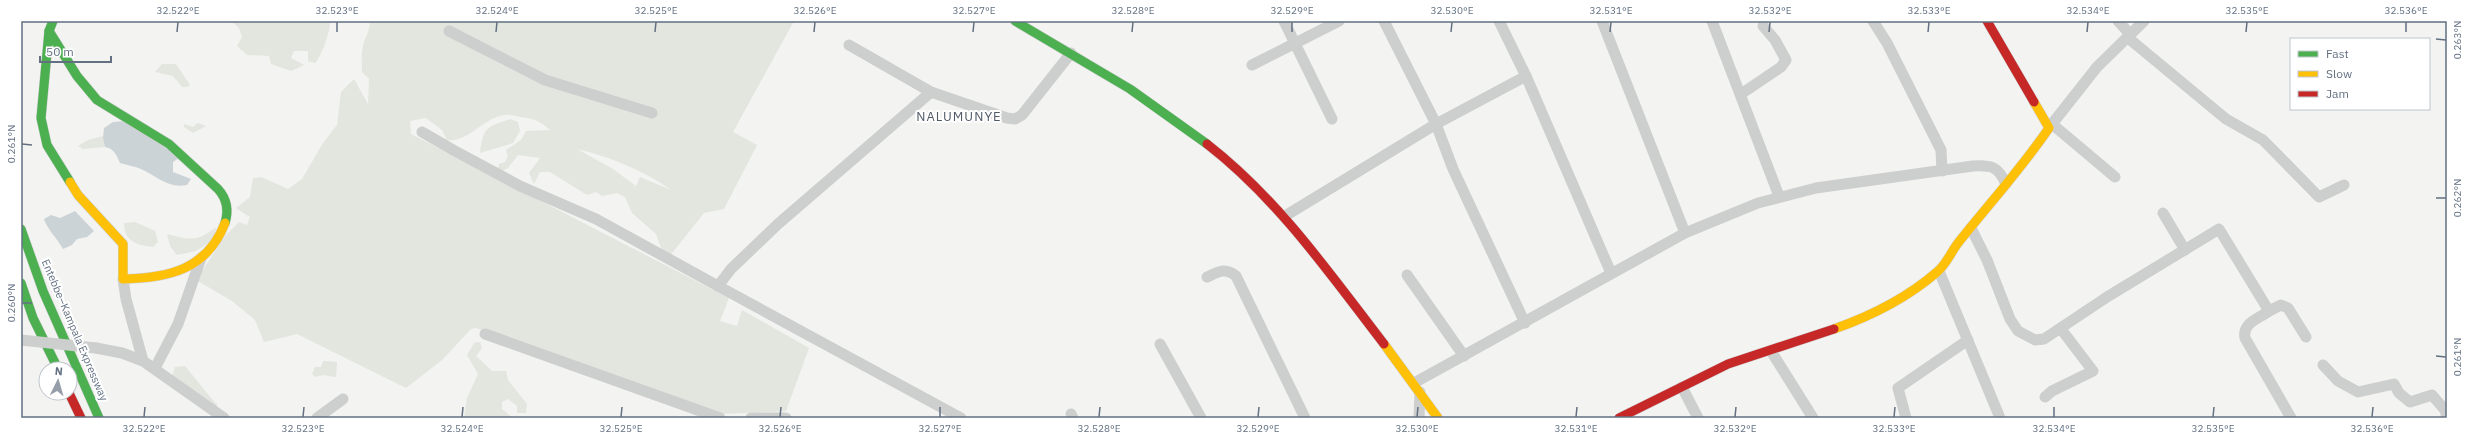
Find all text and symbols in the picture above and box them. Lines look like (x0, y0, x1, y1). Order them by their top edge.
text: 32.522°E (156, 4, 200, 17)
text: 32.523°E (315, 4, 359, 17)
text: 32.524°E (475, 4, 519, 17)
text: 32.525°E (634, 4, 678, 17)
text: 32.526°E (793, 4, 837, 17)
text: 32.527°E (952, 4, 996, 17)
text: 32.528°E (1111, 4, 1155, 17)
text: 32.529°E (1270, 4, 1314, 17)
text: 32.530°E (1430, 4, 1474, 17)
text: 32.531°E (1589, 4, 1633, 17)
text: 32.532°E (1748, 4, 1792, 17)
text: 32.533°E (1907, 4, 1951, 17)
text: 32.534°E (2066, 4, 2110, 17)
text: 32.535°E (2225, 4, 2269, 17)
text: 32.536°E (2384, 4, 2428, 17)
text: 0.263°N (2451, 21, 2464, 59)
scale bar (40, 38, 111, 64)
legend (2290, 38, 2430, 110)
text: 50 m (46, 44, 74, 59)
text: Fast (2326, 46, 2349, 61)
text: Slow (2326, 66, 2352, 81)
text: Jam (2326, 86, 2349, 101)
district label: NALUMUNYE (916, 108, 1002, 125)
text: 0.261°N (5, 125, 18, 163)
text: 0.262°N (2451, 179, 2464, 217)
street label: Entebbe–Kampala Expressway (39, 257, 111, 403)
text: 0.260°N (5, 284, 18, 322)
text: 0.261°N (2451, 338, 2464, 376)
north arrow (38, 361, 78, 401)
text: N (54, 364, 63, 378)
text: 32.522°E (122, 422, 166, 435)
text: 32.523°E (281, 422, 325, 435)
text: 32.524°E (440, 422, 484, 435)
text: 32.525°E (599, 422, 643, 435)
text: 32.526°E (758, 422, 802, 435)
text: 32.527°E (918, 422, 962, 435)
text: 32.528°E (1077, 422, 1121, 435)
text: 32.529°E (1236, 422, 1280, 435)
text: 32.530°E (1395, 422, 1439, 435)
text: 32.531°E (1554, 422, 1598, 435)
text: 32.532°E (1713, 422, 1757, 435)
text: 32.533°E (1872, 422, 1916, 435)
text: 32.534°E (2032, 422, 2076, 435)
text: 32.535°E (2191, 422, 2235, 435)
text: 32.536°E (2350, 422, 2394, 435)

